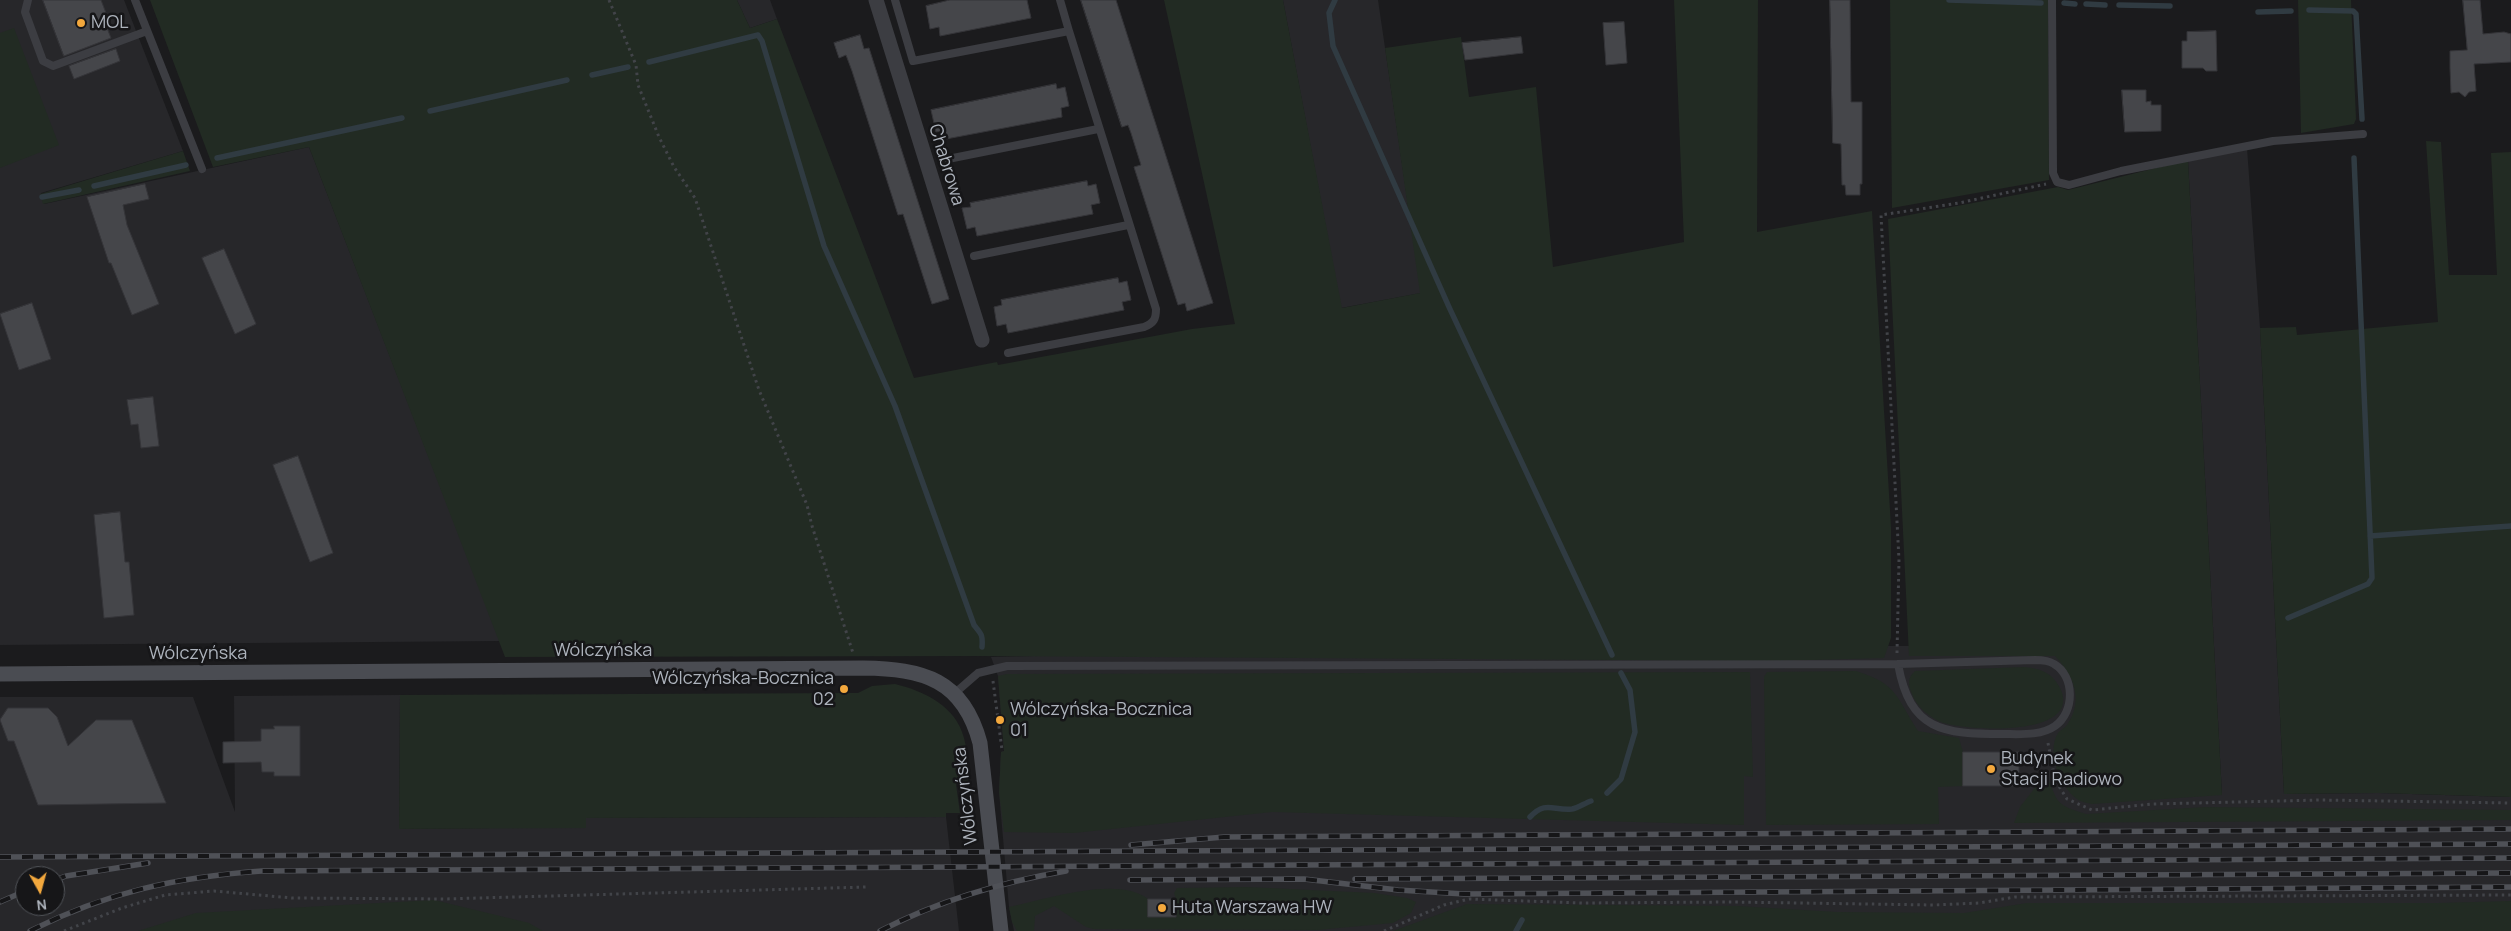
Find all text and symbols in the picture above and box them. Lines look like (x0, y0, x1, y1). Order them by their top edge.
place label: MOL (91, 12, 128, 34)
marker: MOL (75, 17, 87, 29)
street label: Chabrowa (923, 122, 969, 208)
street label: Wólczyńska (554, 640, 652, 662)
street label: Wólczyńska (149, 643, 247, 665)
place label: Wólczyńska-Bocznica 02 (652, 668, 834, 711)
marker: Wólczyńska-Bocznica 02 (838, 683, 850, 695)
place label: Wólczyńska-Bocznica 01 (1010, 699, 1192, 742)
marker: Wólczyńska-Bocznica 01 (994, 714, 1006, 726)
street label: Wólczyńska (949, 746, 983, 846)
place label: Budynek Stacji Radiowo (2001, 748, 2122, 791)
marker: Budynek Stacji Radiowo (1985, 763, 1997, 775)
north arrow (15, 866, 65, 916)
text: N (36, 895, 48, 915)
place label: Huta Warszawa HW (1172, 897, 1332, 919)
marker: Huta Warszawa HW (1156, 902, 1168, 914)

